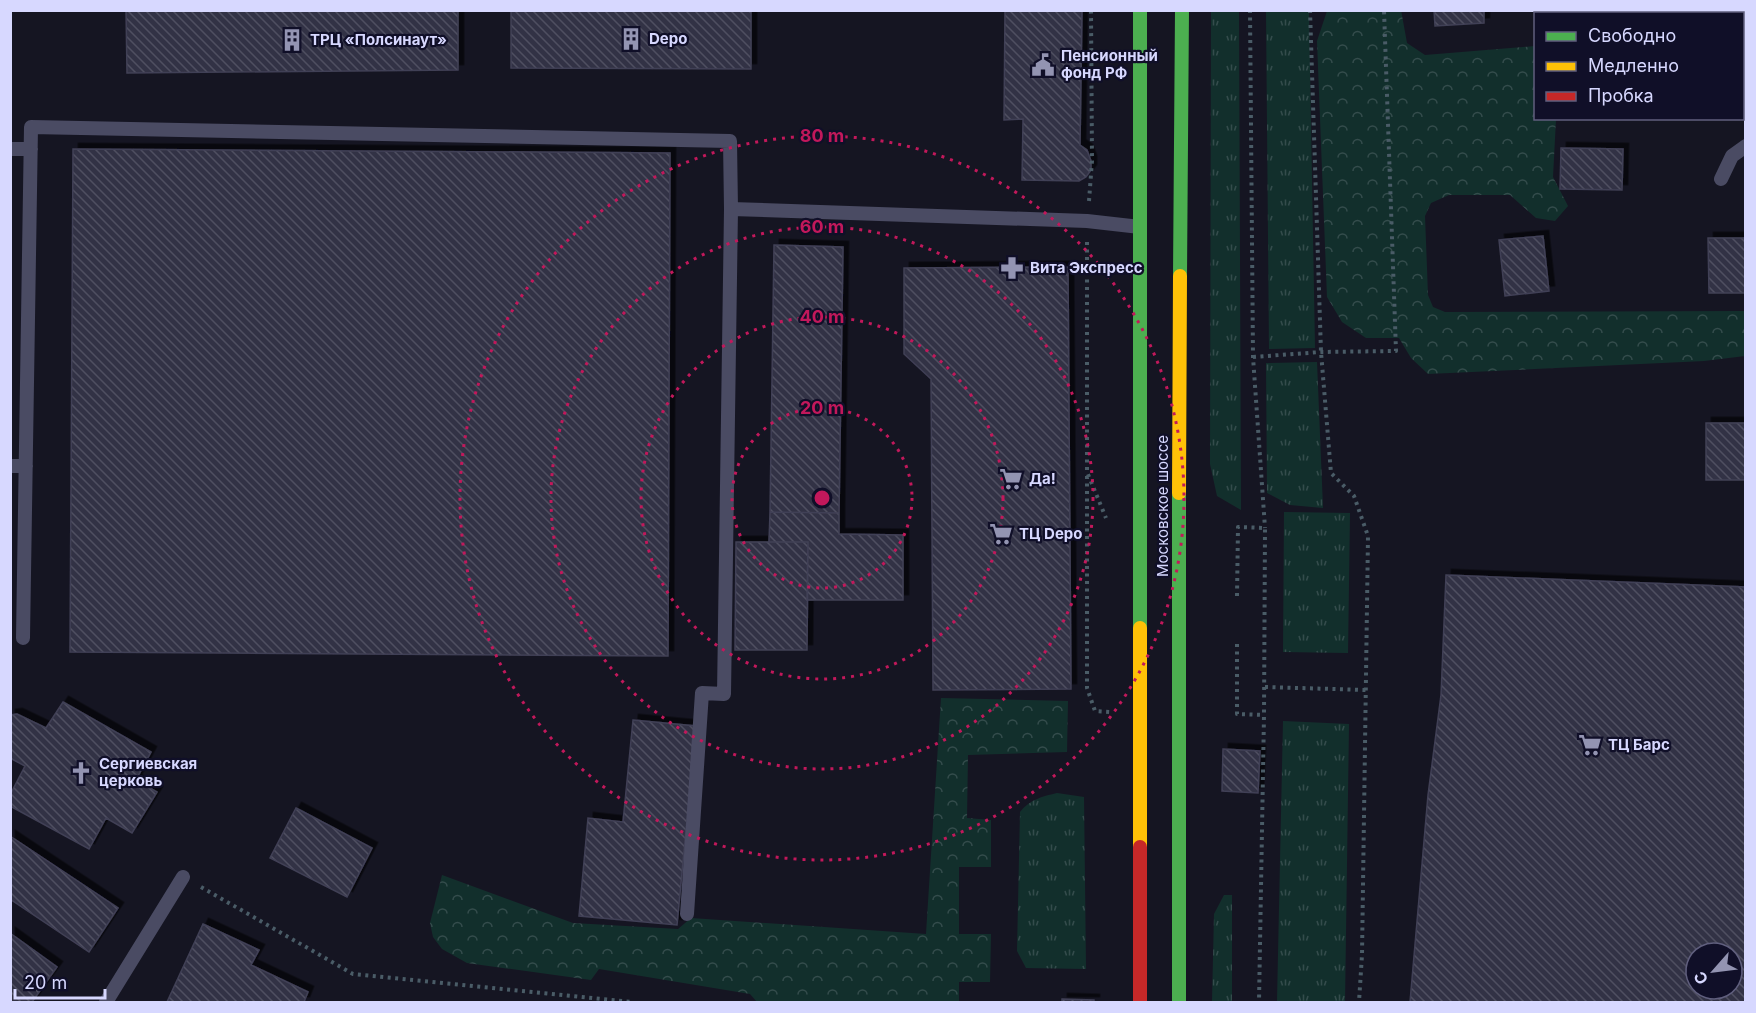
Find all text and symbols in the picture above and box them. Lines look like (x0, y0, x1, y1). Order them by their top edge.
legend (1534, 12, 1744, 120)
text: Свободно (1588, 25, 1676, 46)
building icon: Depo (618, 26, 644, 52)
building icon: ТРЦ «Полсинаут» (279, 27, 305, 53)
place label: Depo (649, 29, 687, 48)
place label: ТРЦ «Полсинаут» (310, 30, 447, 49)
place label: Пенсионный фонд РФ (1061, 46, 1158, 82)
public building icon: Пенсионный фонд РФ (1030, 52, 1056, 78)
text: Медленно (1588, 55, 1679, 76)
text: Пробка (1588, 85, 1654, 106)
text: 80 m (800, 125, 844, 146)
text: 60 m (800, 216, 844, 237)
pharmacy icon: Вита Экспресс (999, 255, 1025, 281)
place label: Вита Экспресс (1030, 258, 1143, 277)
text: 40 m (800, 306, 845, 327)
text: 20 m (800, 397, 844, 418)
street label: Московское шоссе (1153, 435, 1172, 577)
supermarket icon: Да! (998, 466, 1024, 492)
place label: Да! (1029, 469, 1056, 488)
centre of rings (812, 488, 832, 508)
supermarket icon: ТЦ Depo (988, 521, 1014, 547)
place label: ТЦ Depo (1019, 524, 1083, 543)
supermarket icon: ТЦ Барс (1577, 732, 1603, 758)
place label: ТЦ Барс (1608, 735, 1670, 754)
place label: Сергиевская церковь (99, 754, 197, 790)
church icon: Сергиевская церковь (68, 760, 94, 786)
north arrow (1684, 941, 1744, 1001)
scale bar (15, 962, 105, 1000)
text: С (1689, 968, 1712, 988)
text: 20 m (24, 972, 67, 993)

